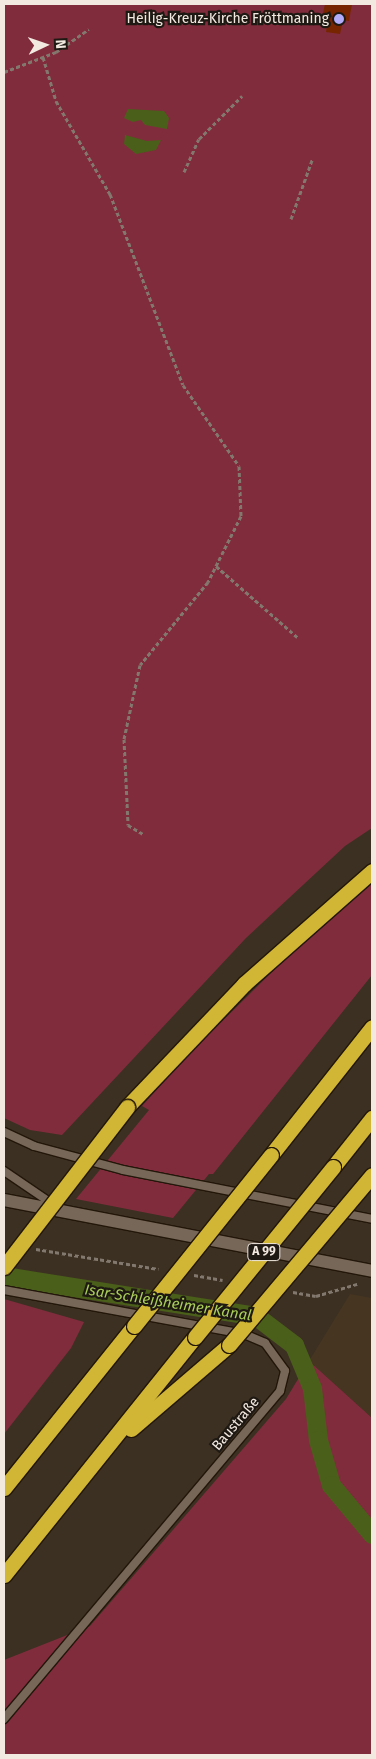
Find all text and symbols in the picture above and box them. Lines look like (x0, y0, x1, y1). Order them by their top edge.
place label: Heilig-Kreuz-Kirche Fröttmaning (126, 11, 329, 27)
marker: Heilig-Kreuz-Kirche Fröttmaning (333, 13, 345, 25)
north arrow (20, 20, 70, 70)
text: N (52, 39, 69, 49)
road number: A 99 (246, 1242, 282, 1262)
water label: Isar-Schleißheimer Kanal (83, 1281, 253, 1325)
street label: Baustraße (209, 1394, 263, 1454)

